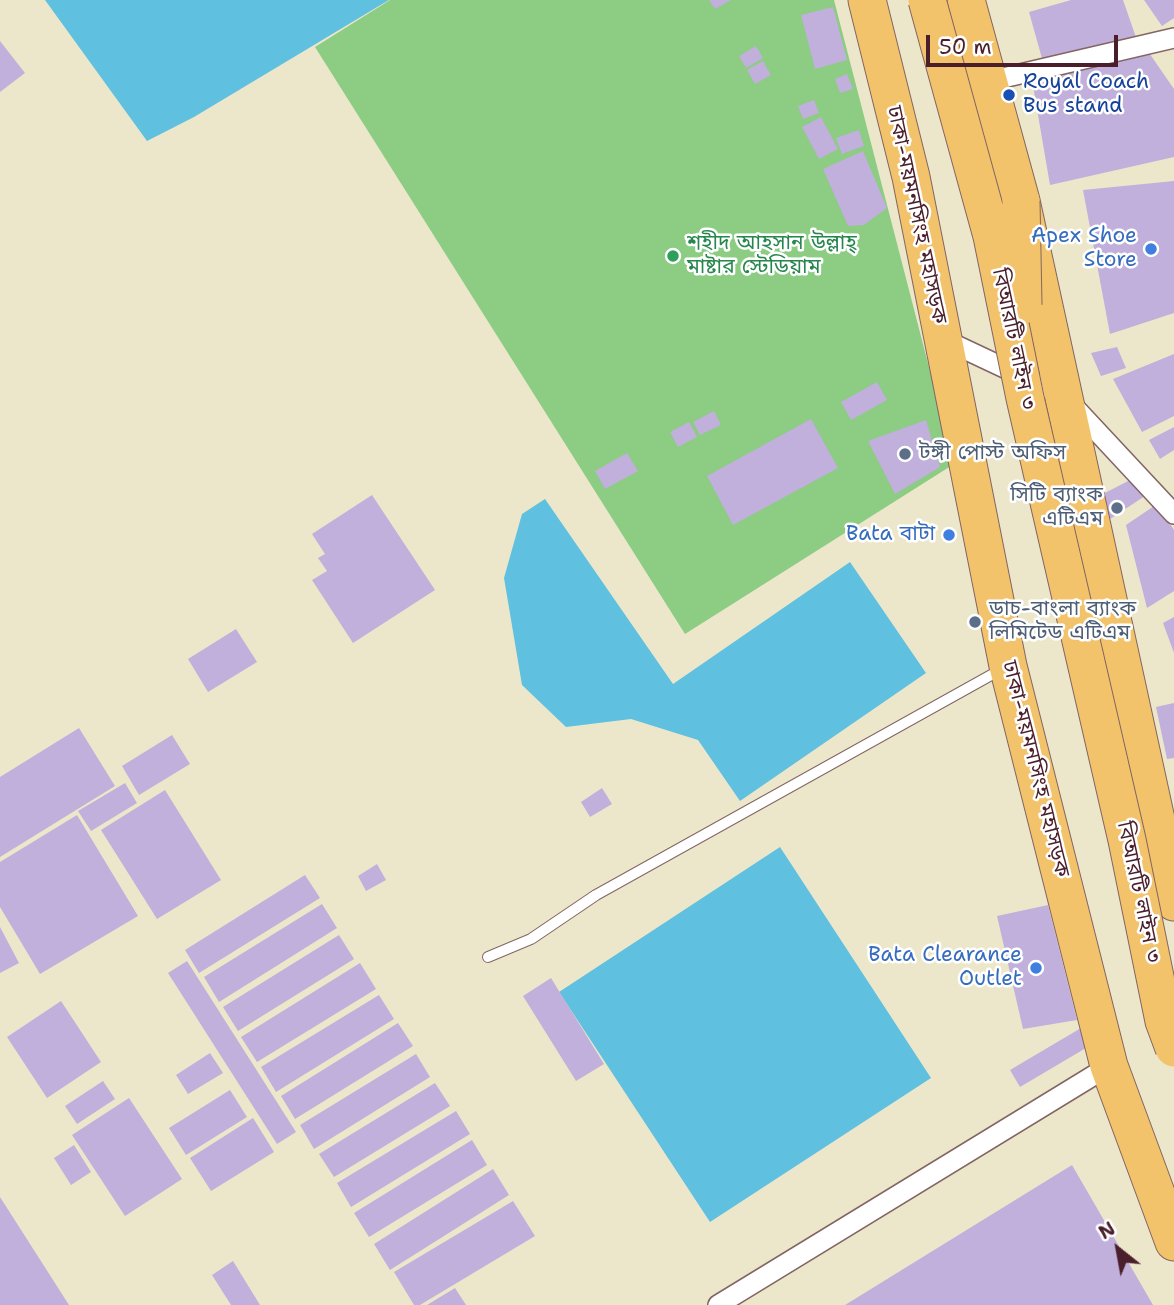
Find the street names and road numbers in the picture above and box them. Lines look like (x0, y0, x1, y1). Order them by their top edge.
street label: ঢাকা-ময়মনসিংহ মহাসড়ক (881, 104, 951, 326)
street label: বিআরটি লাইন ৩ (986, 266, 1040, 412)
street label: ঢাকা-ময়মনসিংহ মহাসড়ক (996, 658, 1074, 880)
street label: বিআরটি লাইন ৩ (1111, 819, 1165, 965)

